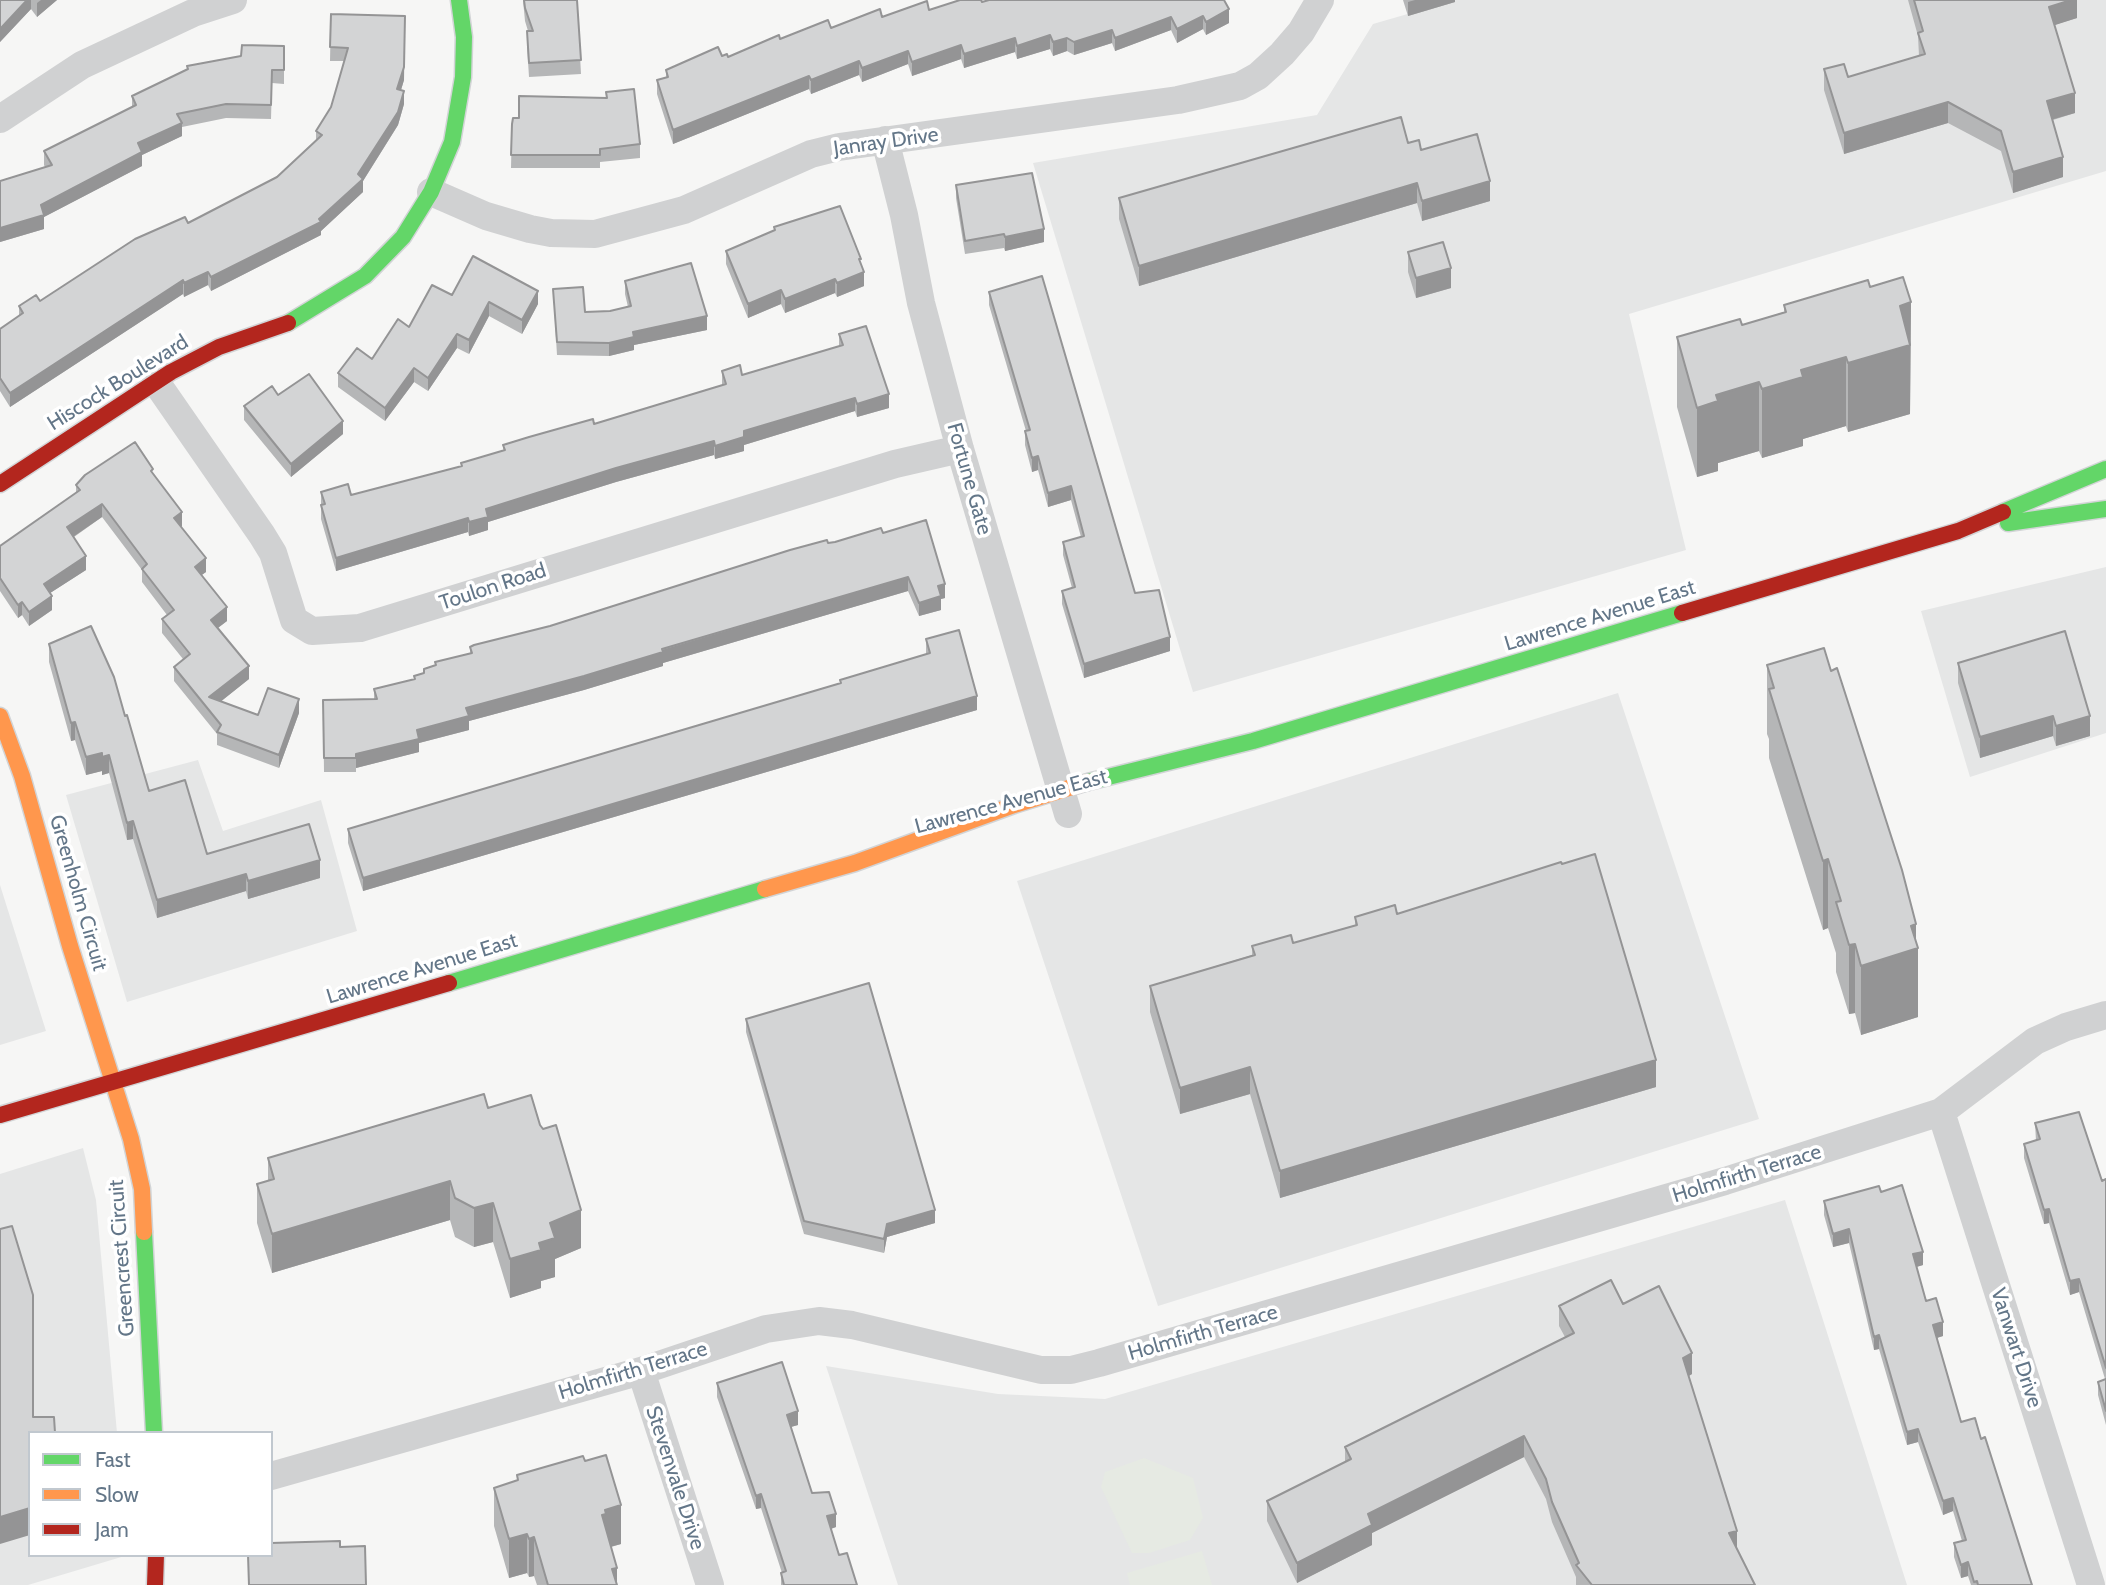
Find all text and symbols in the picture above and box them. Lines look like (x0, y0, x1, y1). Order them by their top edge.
street label: Janray Drive (832, 122, 940, 162)
street label: Hiscock Boulevard (43, 330, 193, 436)
street label: Fortune Gate (941, 420, 997, 538)
street label: Toulon Road (437, 558, 549, 616)
street label: Lawrence Avenue East (1502, 575, 1698, 657)
street label: Lawrence Avenue East (912, 764, 1110, 840)
street label: Greenholm Circuit (44, 812, 112, 974)
street label: Lawrence Avenue East (324, 928, 520, 1010)
street label: Holmfirth Terrace (1670, 1139, 1824, 1209)
street label: Greencrest Circuit (104, 1179, 140, 1337)
street label: Vanwart Drive (1985, 1285, 2047, 1411)
street label: Holmfirth Terrace (1125, 1300, 1281, 1366)
street label: Holmfirth Terrace (556, 1336, 710, 1406)
street label: Stevenvale Drive (640, 1403, 710, 1553)
legend (28, 1431, 273, 1557)
text: Fast (95, 1447, 131, 1472)
text: Slow (95, 1482, 139, 1507)
text: Jam (95, 1517, 129, 1542)

